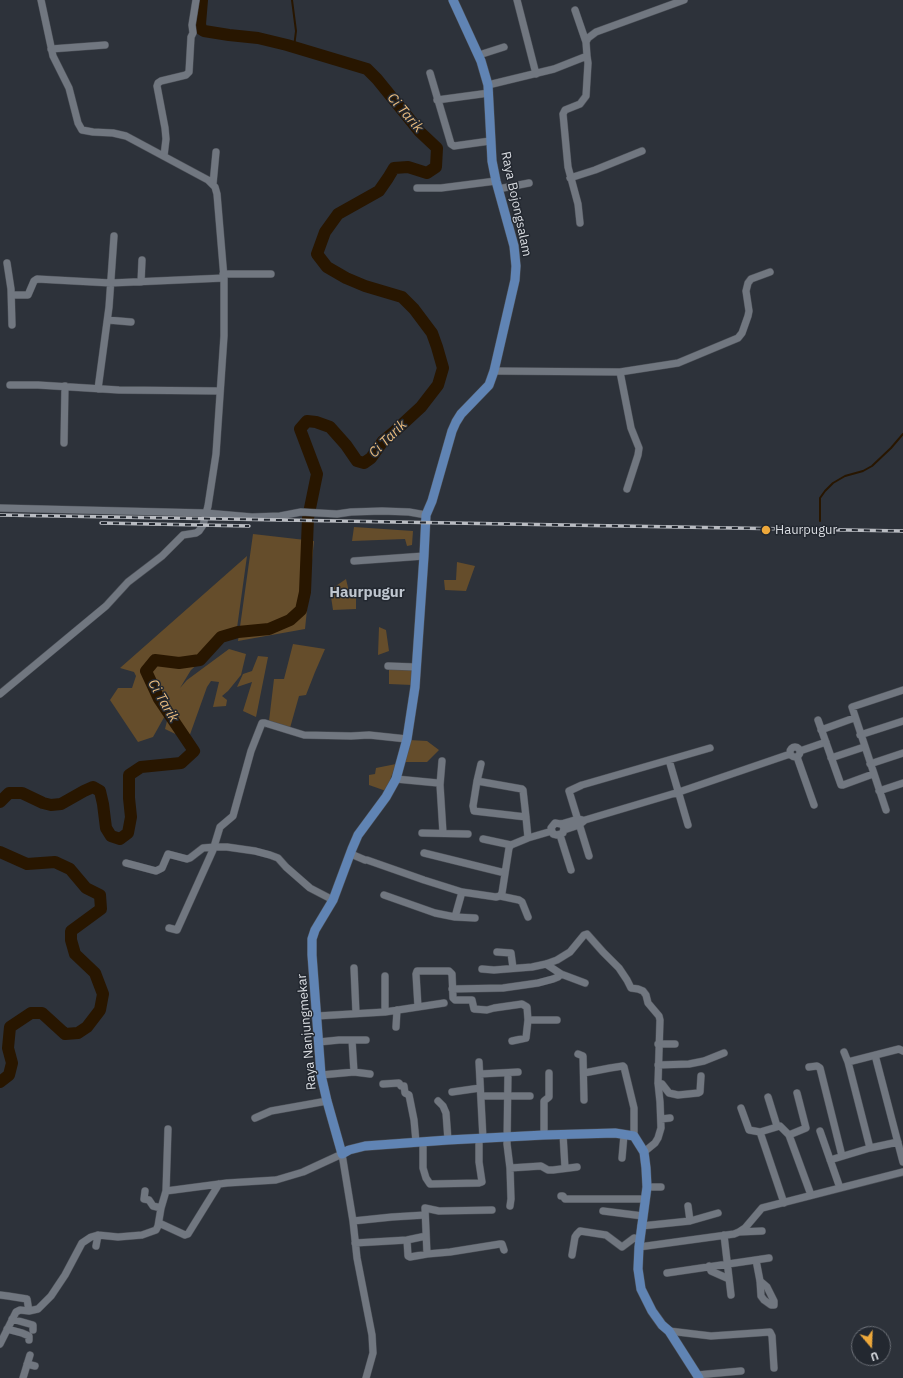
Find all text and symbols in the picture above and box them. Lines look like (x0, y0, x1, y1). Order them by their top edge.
water label: Ci Tarik (383, 90, 427, 136)
street label: Raya Bojongsalam (497, 150, 535, 258)
water label: Ci Tarik (366, 417, 410, 461)
place label: Haurpugur (775, 522, 837, 538)
marker: Haurpugur (760, 524, 772, 536)
district label: Haurpugur (329, 584, 405, 602)
water label: Ci Tarik (144, 677, 182, 725)
street label: Raya Nanjungmekar (294, 973, 320, 1091)
north arrow (851, 1326, 891, 1366)
text: U (869, 1349, 880, 1364)

